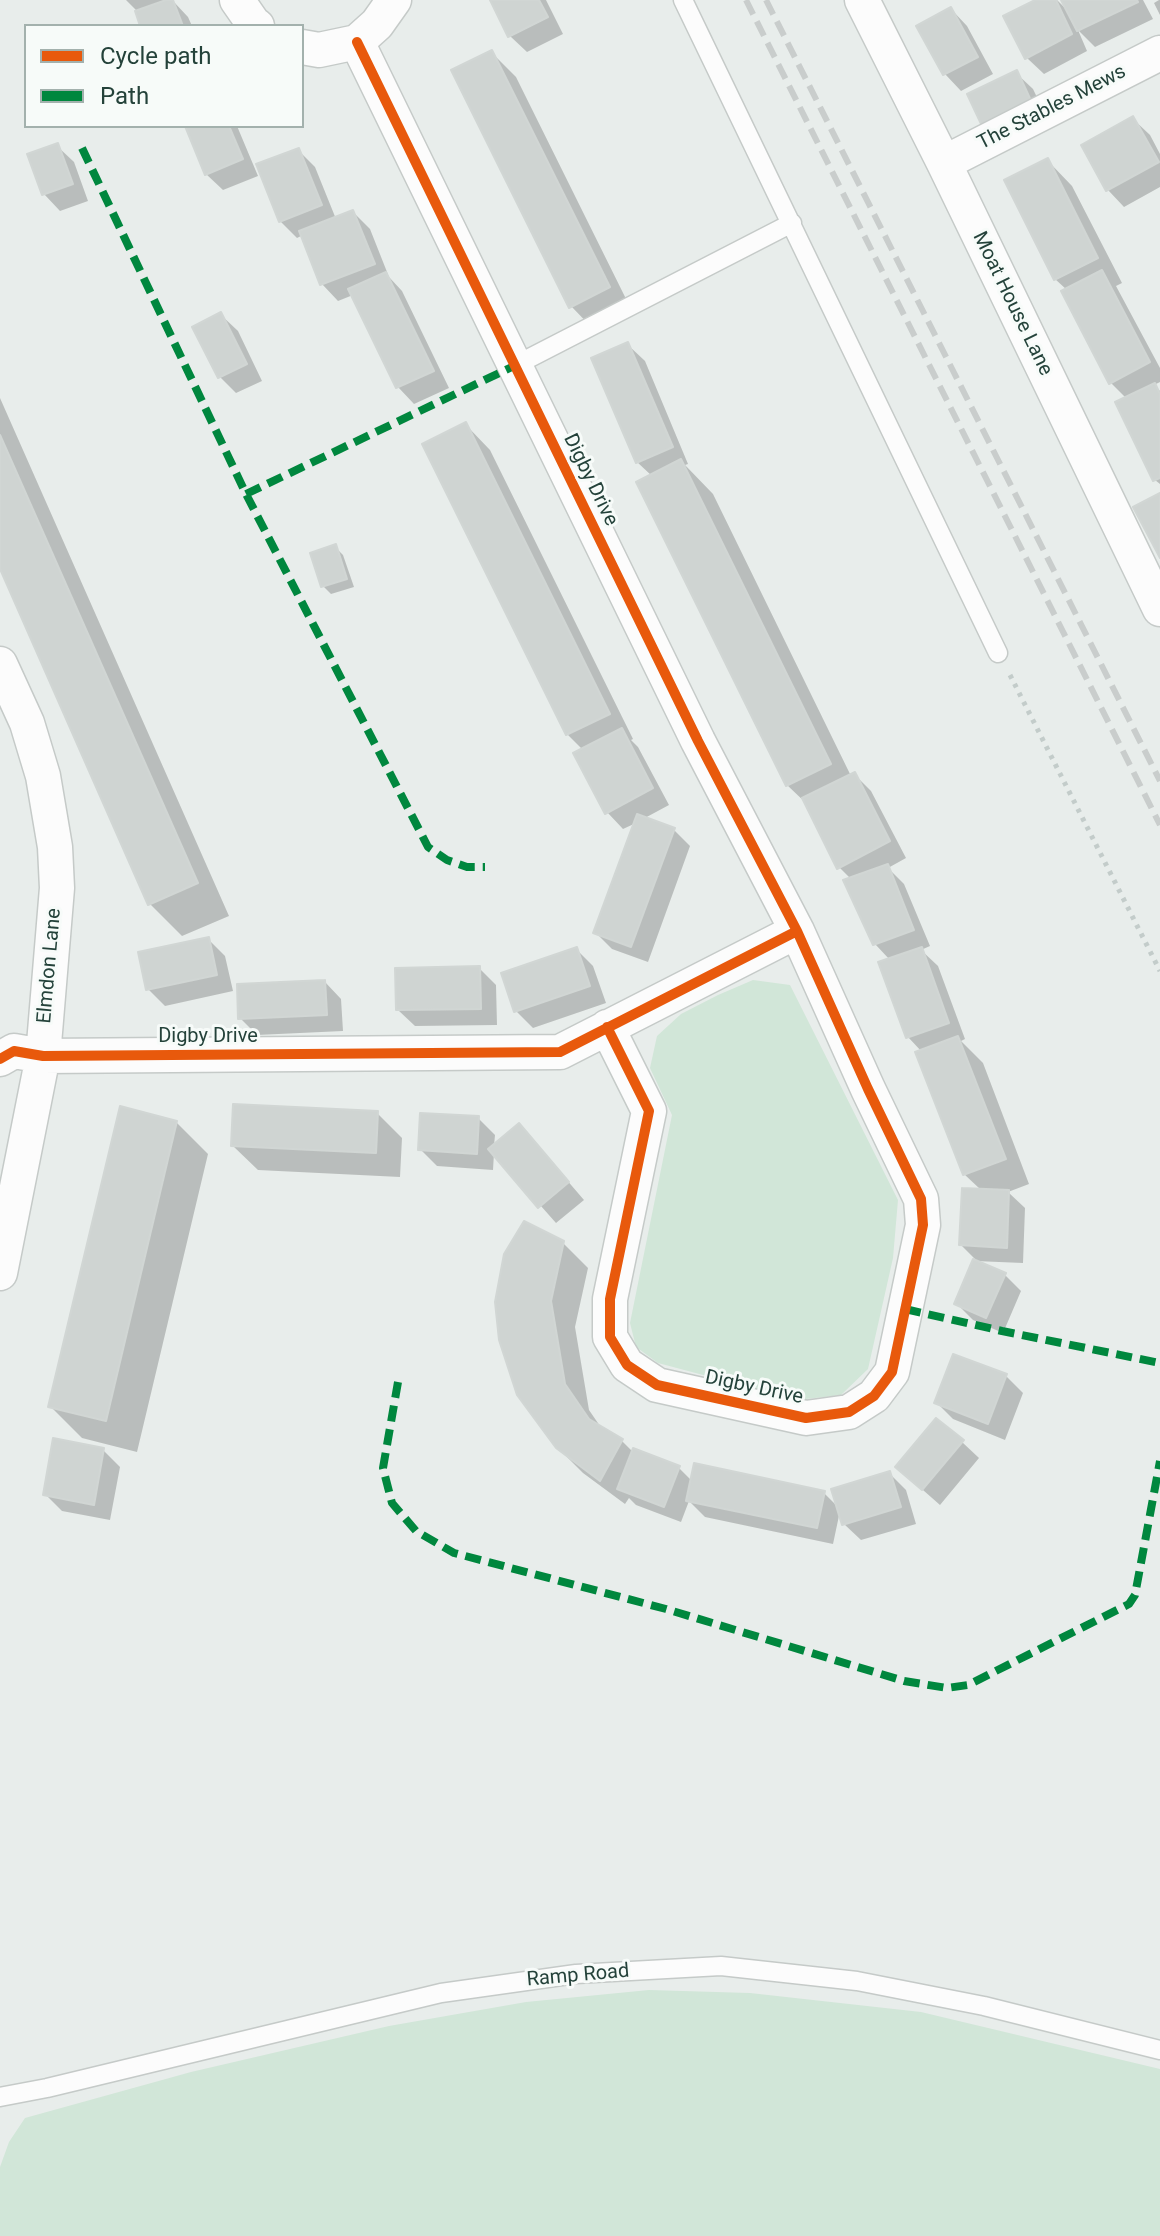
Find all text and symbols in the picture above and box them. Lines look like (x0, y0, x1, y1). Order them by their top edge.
legend (24, 24, 304, 128)
text: Cycle path (100, 42, 212, 70)
street label: The Stables Mews (974, 60, 1130, 156)
text: Path (100, 82, 149, 110)
street label: Moat House Lane (967, 228, 1057, 380)
street label: Digby Drive (557, 430, 623, 530)
street label: Elmdon Lane (33, 907, 67, 1025)
street label: Digby Drive (158, 1025, 258, 1049)
street label: Digby Drive (703, 1366, 805, 1410)
street label: Ramp Road (526, 1960, 630, 1992)

